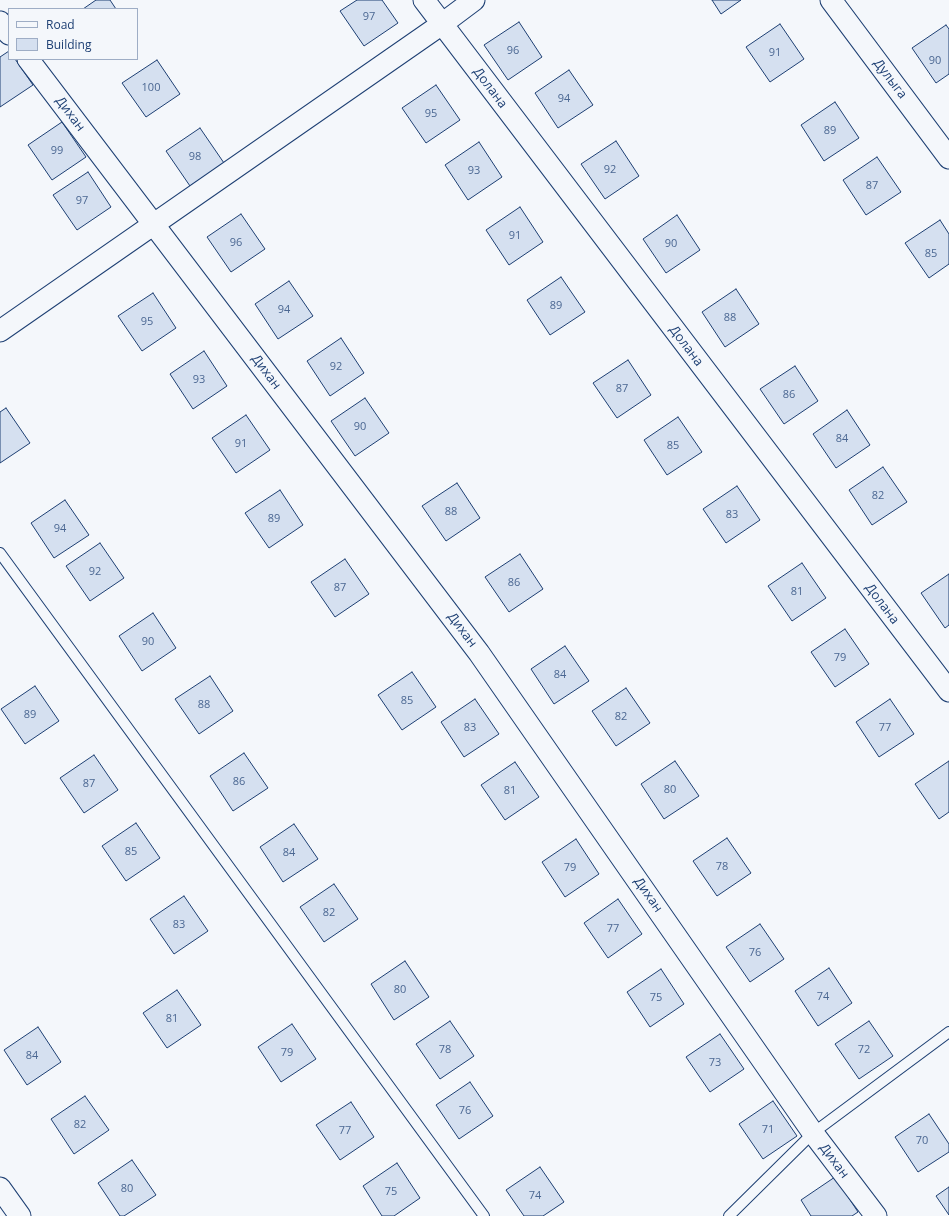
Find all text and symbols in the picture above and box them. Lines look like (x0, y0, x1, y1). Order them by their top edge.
legend (8, 8, 138, 60)
house number: 97 (363, 10, 375, 24)
text: Road (46, 16, 75, 33)
text: Building (46, 36, 91, 53)
house number: 96 (507, 44, 519, 58)
house number: 91 (769, 46, 781, 60)
house number: 90 (929, 54, 941, 68)
street label: Дулыга (870, 56, 910, 102)
street label: Долана (470, 65, 510, 111)
house number: 100 (142, 81, 160, 95)
house number: 94 (558, 92, 570, 106)
street label: Дихан (52, 94, 88, 134)
house number: 95 (425, 107, 437, 121)
house number: 89 (824, 124, 836, 138)
house number: 99 (51, 144, 63, 158)
house number: 98 (189, 150, 201, 164)
house number: 92 (604, 163, 616, 177)
house number: 93 (468, 164, 480, 178)
house number: 87 (866, 179, 878, 193)
house number: 97 (76, 194, 88, 208)
house number: 91 (509, 229, 521, 243)
house number: 96 (230, 236, 242, 250)
house number: 90 (665, 237, 677, 251)
house number: 85 (925, 247, 937, 261)
house number: 89 (550, 299, 562, 313)
house number: 94 (278, 303, 290, 317)
house number: 88 (724, 311, 736, 325)
house number: 95 (141, 315, 153, 329)
street label: Долана (666, 323, 706, 369)
street label: Дихан (248, 352, 284, 392)
house number: 92 (330, 360, 342, 374)
house number: 93 (193, 373, 205, 387)
house number: 87 (616, 382, 628, 396)
house number: 86 (783, 388, 795, 402)
house number: 90 (354, 420, 366, 434)
house number: 84 (836, 432, 848, 446)
house number: 91 (235, 437, 247, 451)
house number: 85 (667, 439, 679, 453)
house number: 82 (872, 489, 884, 503)
house number: 88 (445, 505, 457, 519)
house number: 83 (726, 508, 738, 522)
house number: 89 (268, 512, 280, 526)
house number: 94 (54, 522, 66, 536)
house number: 92 (89, 565, 101, 579)
house number: 86 (508, 576, 520, 590)
house number: 87 (334, 581, 346, 595)
street label: Долана (862, 581, 902, 627)
house number: 81 (791, 585, 803, 599)
street label: Дихан (444, 610, 480, 650)
house number: 90 (142, 635, 154, 649)
house number: 79 (834, 651, 846, 665)
house number: 84 (554, 668, 566, 682)
house number: 85 (401, 694, 413, 708)
house number: 88 (198, 698, 210, 712)
house number: 89 (24, 708, 36, 722)
house number: 82 (615, 710, 627, 724)
house number: 83 (464, 721, 476, 735)
house number: 77 (879, 721, 891, 735)
house number: 86 (233, 775, 245, 789)
house number: 87 (83, 777, 95, 791)
house number: 80 (664, 783, 676, 797)
house number: 81 (504, 784, 516, 798)
house number: 85 (125, 845, 137, 859)
house number: 84 (283, 846, 295, 860)
house number: 78 (716, 860, 728, 874)
house number: 79 (564, 861, 576, 875)
street label: Дихан (630, 874, 666, 916)
house number: 82 (323, 906, 335, 920)
house number: 83 (173, 918, 185, 932)
house number: 77 (607, 922, 619, 936)
house number: 76 (749, 946, 761, 960)
house number: 80 (394, 983, 406, 997)
house number: 74 (817, 990, 829, 1004)
house number: 75 (650, 991, 662, 1005)
house number: 81 (166, 1012, 178, 1026)
house number: 78 (439, 1043, 451, 1057)
house number: 72 (858, 1043, 870, 1057)
house number: 79 (281, 1046, 293, 1060)
house number: 84 (26, 1049, 38, 1063)
house number: 73 (709, 1056, 721, 1070)
house number: 76 (459, 1104, 471, 1118)
house number: 82 (74, 1118, 86, 1132)
house number: 71 (762, 1123, 774, 1137)
house number: 77 (339, 1124, 351, 1138)
house number: 70 (916, 1134, 928, 1148)
street label: Дихан (816, 1141, 852, 1181)
house number: 80 (121, 1182, 133, 1196)
house number: 75 (385, 1185, 397, 1199)
house number: 74 (529, 1189, 541, 1203)

